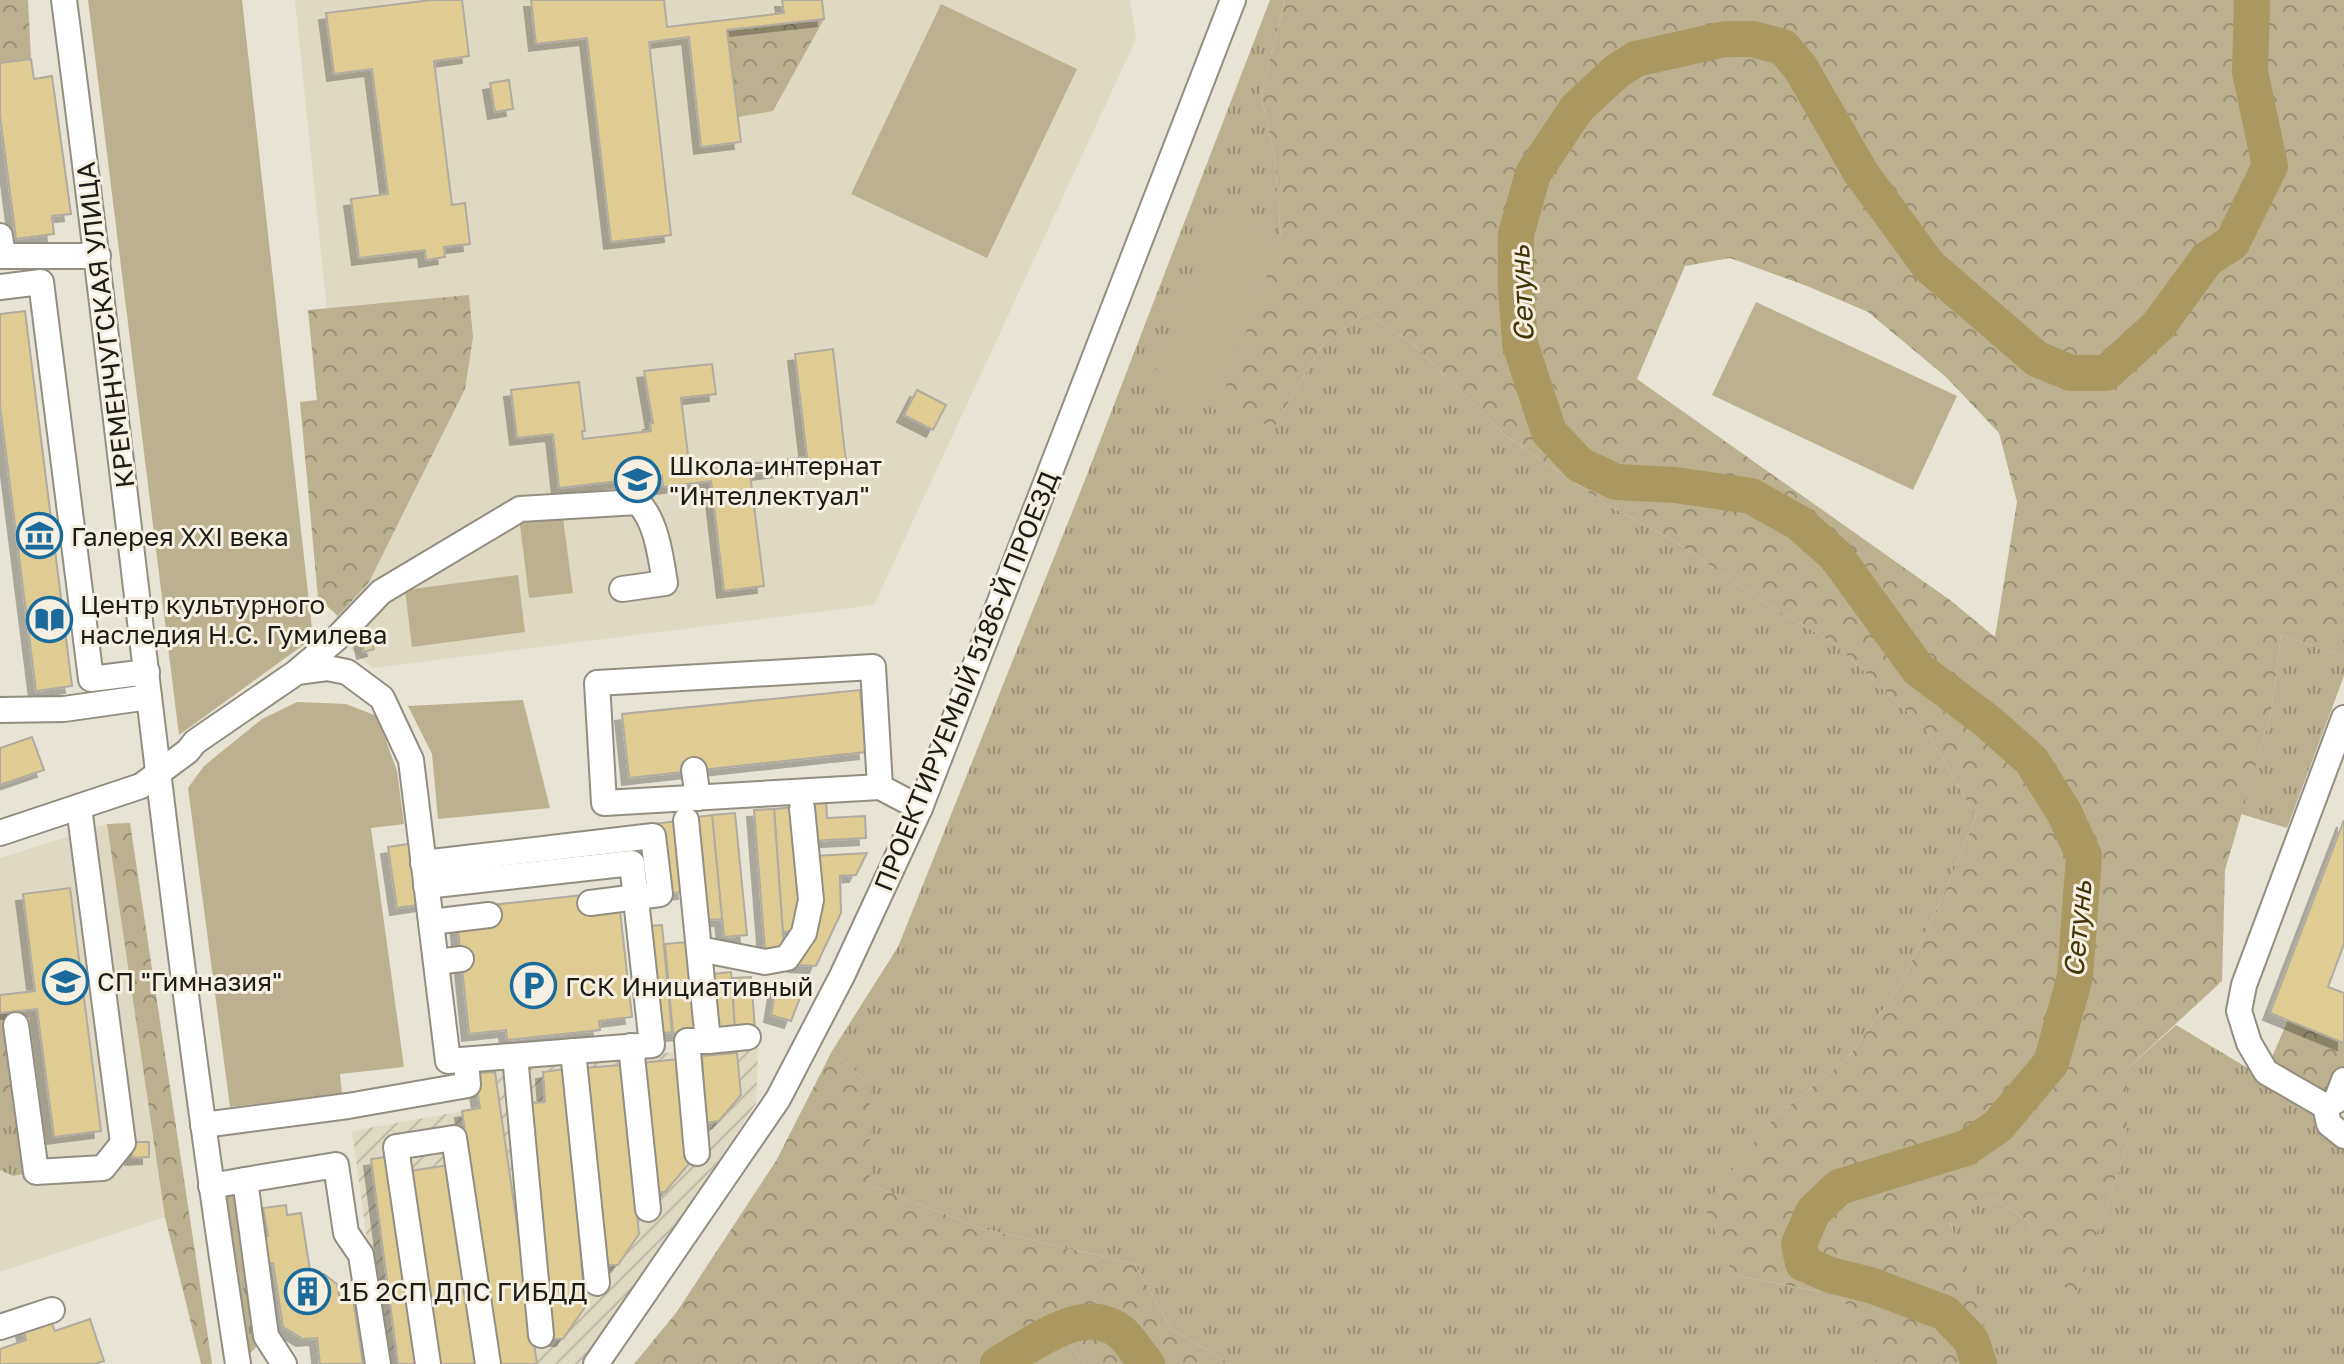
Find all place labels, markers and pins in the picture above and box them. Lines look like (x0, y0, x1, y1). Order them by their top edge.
place label: Школа-интернат "Интеллектуал" (669, 450, 882, 511)
school or university icon: Школа-интернат "Интеллектуал" (614, 456, 662, 504)
museum icon: Галерея XXI века (16, 512, 64, 560)
place label: Галерея XXI века (71, 521, 289, 552)
place label: Центр культурного наследия Н.С. Гумилева (80, 589, 387, 650)
library icon: Центр культурного наследия Н.С. Гумилева (25, 595, 73, 643)
school or university icon: СП "Гимназия" (42, 957, 90, 1005)
parking icon: ГСК Инициативный (510, 962, 558, 1010)
place label: СП "Гимназия" (97, 966, 282, 997)
place label: ГСК Инициативный (565, 971, 813, 1002)
building icon: 1Б 2СП ДПС ГИБДД (284, 1267, 332, 1315)
place label: 1Б 2СП ДПС ГИБДД (339, 1276, 587, 1307)

